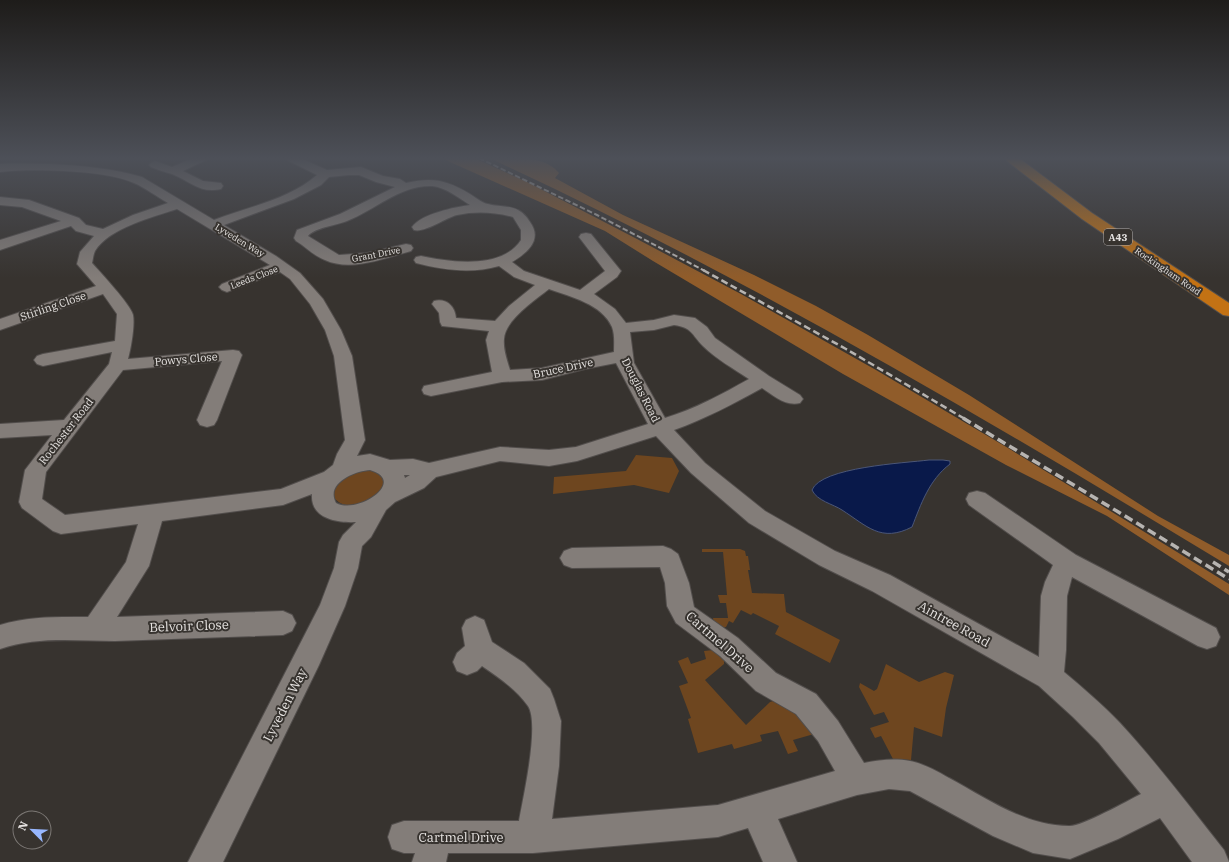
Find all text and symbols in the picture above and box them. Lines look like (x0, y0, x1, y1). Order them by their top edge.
street label: Lyveden Way (213, 221, 267, 259)
road number: A43 (1104, 229, 1132, 245)
street label: Grant Drive (351, 244, 401, 264)
street label: Rockingham Road (1133, 245, 1203, 297)
street label: Leeds Close (229, 263, 279, 291)
street label: Stirling Close (18, 288, 88, 324)
street label: Powys Close (154, 349, 218, 369)
street label: Bruce Drive (532, 355, 594, 381)
street label: Douglas Road (619, 356, 663, 425)
street label: Rochester Road (36, 395, 97, 467)
street label: Aintree Road (915, 597, 993, 651)
street label: Cartmel Drive (682, 608, 758, 676)
street label: Belvoir Close (149, 616, 229, 636)
street label: Lyveden Way (259, 665, 311, 745)
north arrow (12, 810, 52, 850)
text: N (15, 819, 31, 833)
street label: Cartmel Drive (419, 829, 504, 846)

